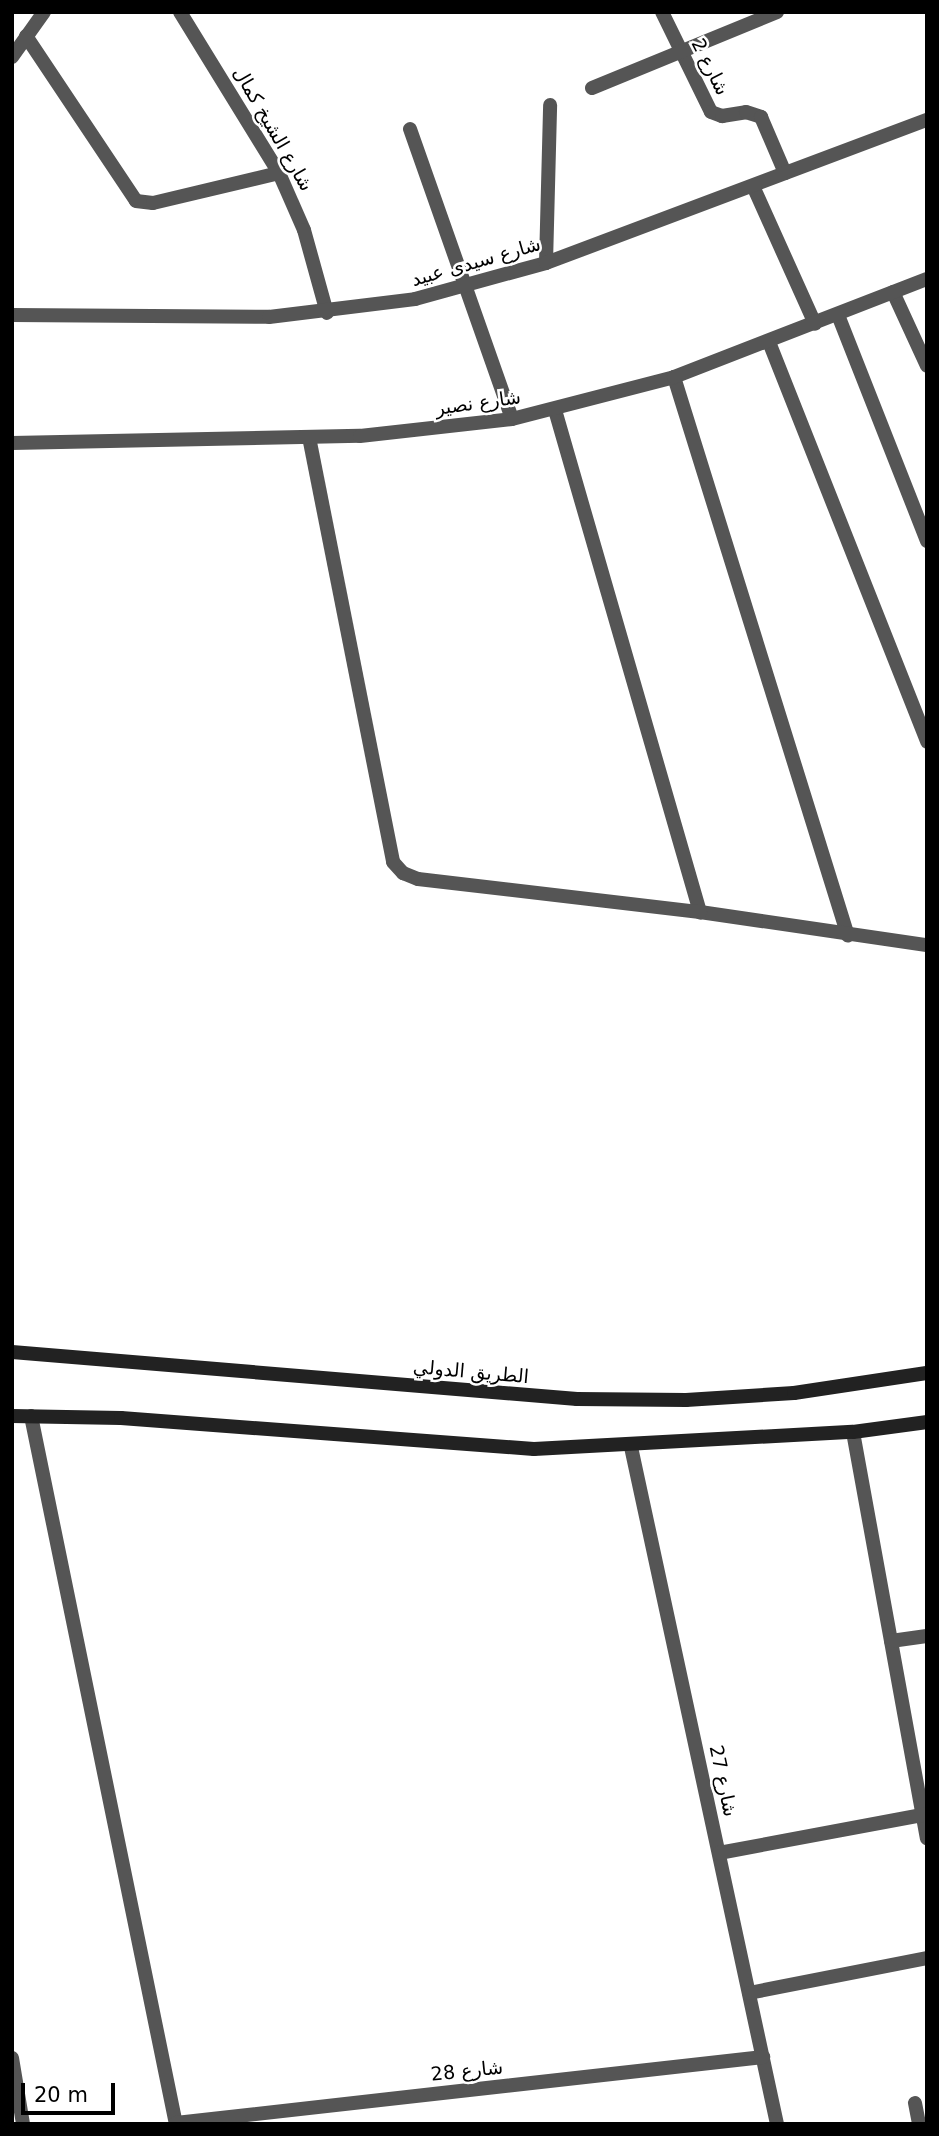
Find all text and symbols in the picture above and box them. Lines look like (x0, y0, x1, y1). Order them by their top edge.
street label: شارع 2 (686, 35, 734, 99)
street label: شارع الشيخ كمال (228, 63, 318, 195)
street label: شارع سيدى عبيد (409, 233, 543, 291)
street label: شارع نصير (434, 386, 522, 420)
street label: الطريق الدولي (412, 1356, 530, 1388)
street label: شارع 27 (704, 1743, 742, 1819)
street label: شارع 28 (430, 2056, 504, 2086)
scale bar (24, 2070, 119, 2114)
text: 20 m (34, 2083, 88, 2107)

